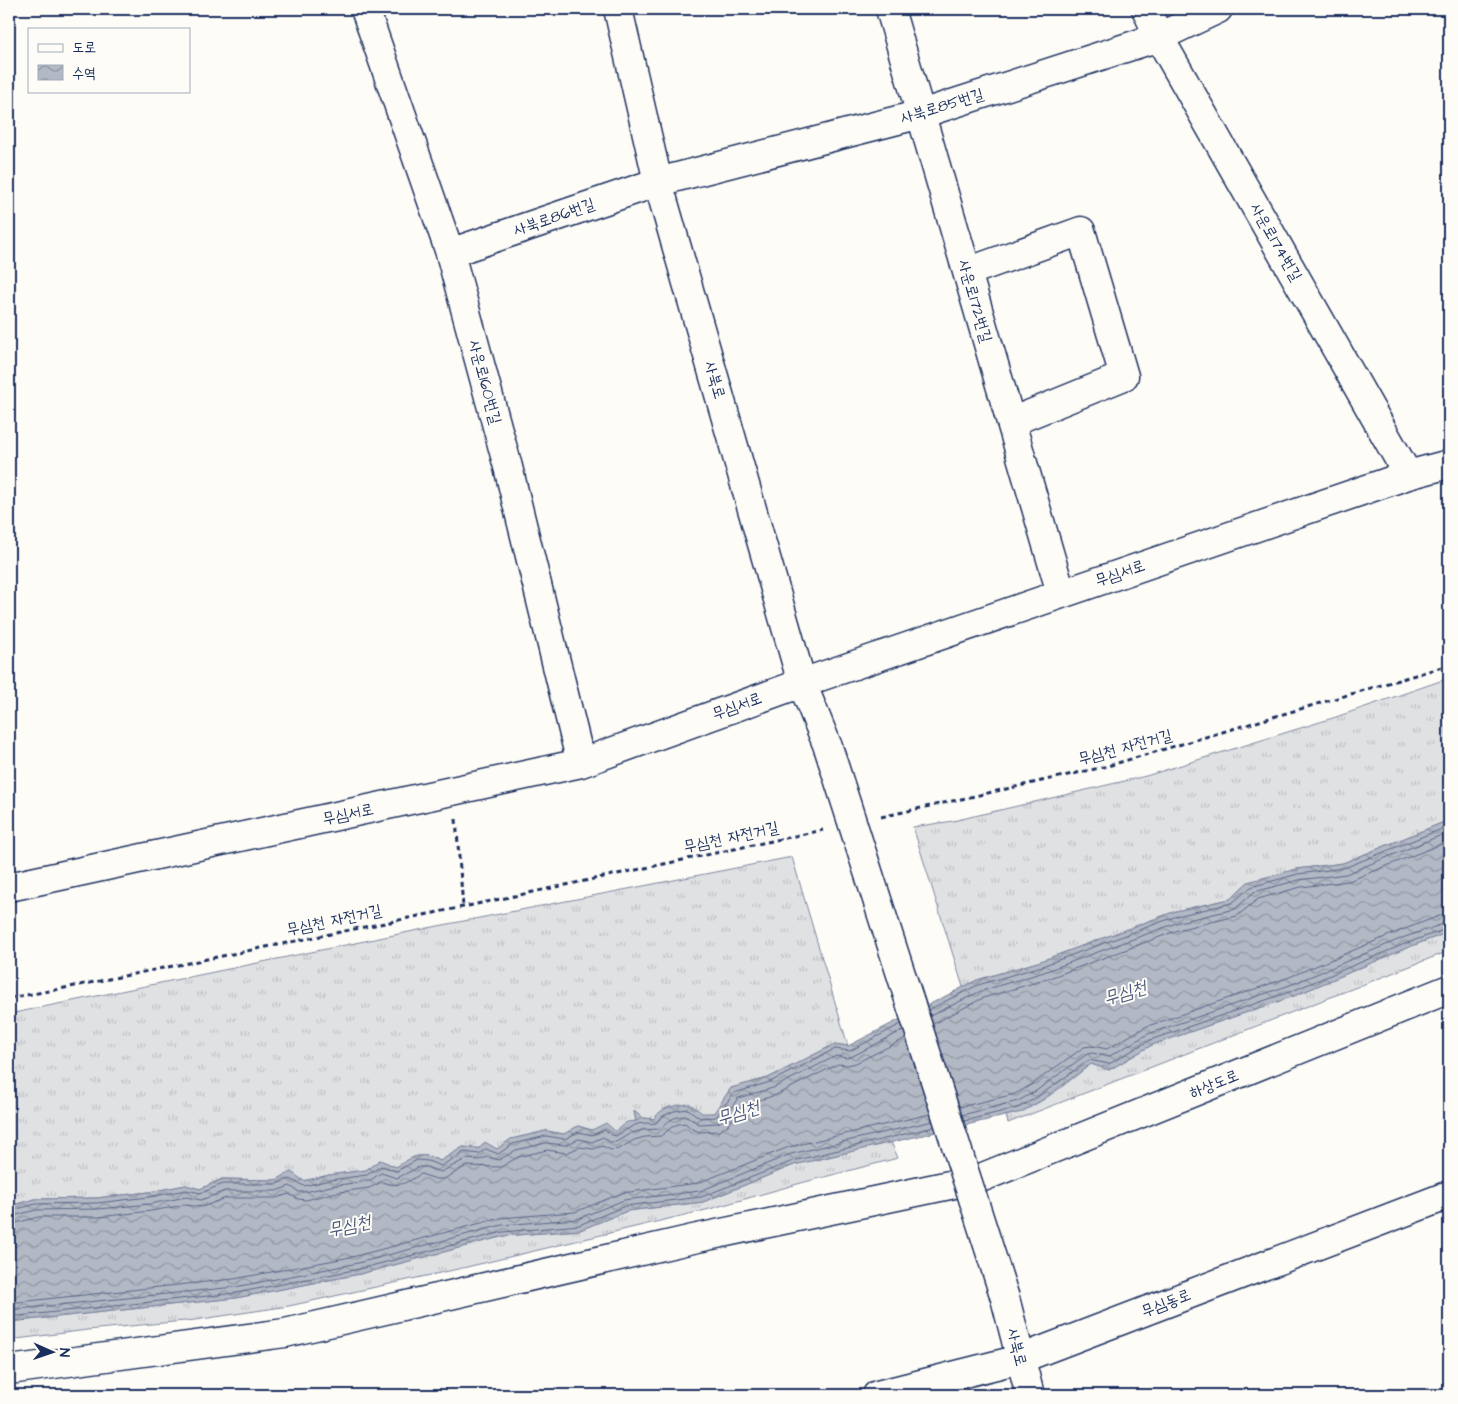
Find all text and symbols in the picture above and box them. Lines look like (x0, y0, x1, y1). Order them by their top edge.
legend (28, 28, 190, 92)
text: 도로 (72, 37, 96, 58)
text: 수역 (72, 63, 96, 84)
street label: 사북로85번길 (898, 83, 986, 129)
street label: 사북로86번길 (510, 193, 598, 241)
street label: 사운로174번길 (1245, 199, 1307, 285)
street label: 사운로172번길 (953, 257, 997, 345)
street label: 사운로160번길 (463, 337, 507, 427)
street label: 사북로 (699, 358, 731, 402)
street label: 무심서로 (1092, 554, 1148, 592)
street label: 무심서로 (709, 687, 765, 725)
street label: 무심천 자전거길 (1076, 724, 1175, 770)
street label: 무심서로 (321, 798, 375, 830)
street label: 무심천 자전거길 (682, 816, 781, 858)
street label: 무심천 자전거길 (285, 899, 384, 941)
water label: 무심천 (1101, 974, 1151, 1011)
street label: 하상도로 (1186, 1064, 1242, 1104)
water label: 무심천 (714, 1094, 764, 1131)
water label: 무심천 (325, 1209, 374, 1243)
street label: 무심동로 (1138, 1284, 1194, 1322)
north arrow (28, 1326, 78, 1376)
street label: 사북로 (1002, 1326, 1032, 1368)
text: N (54, 1348, 74, 1357)

